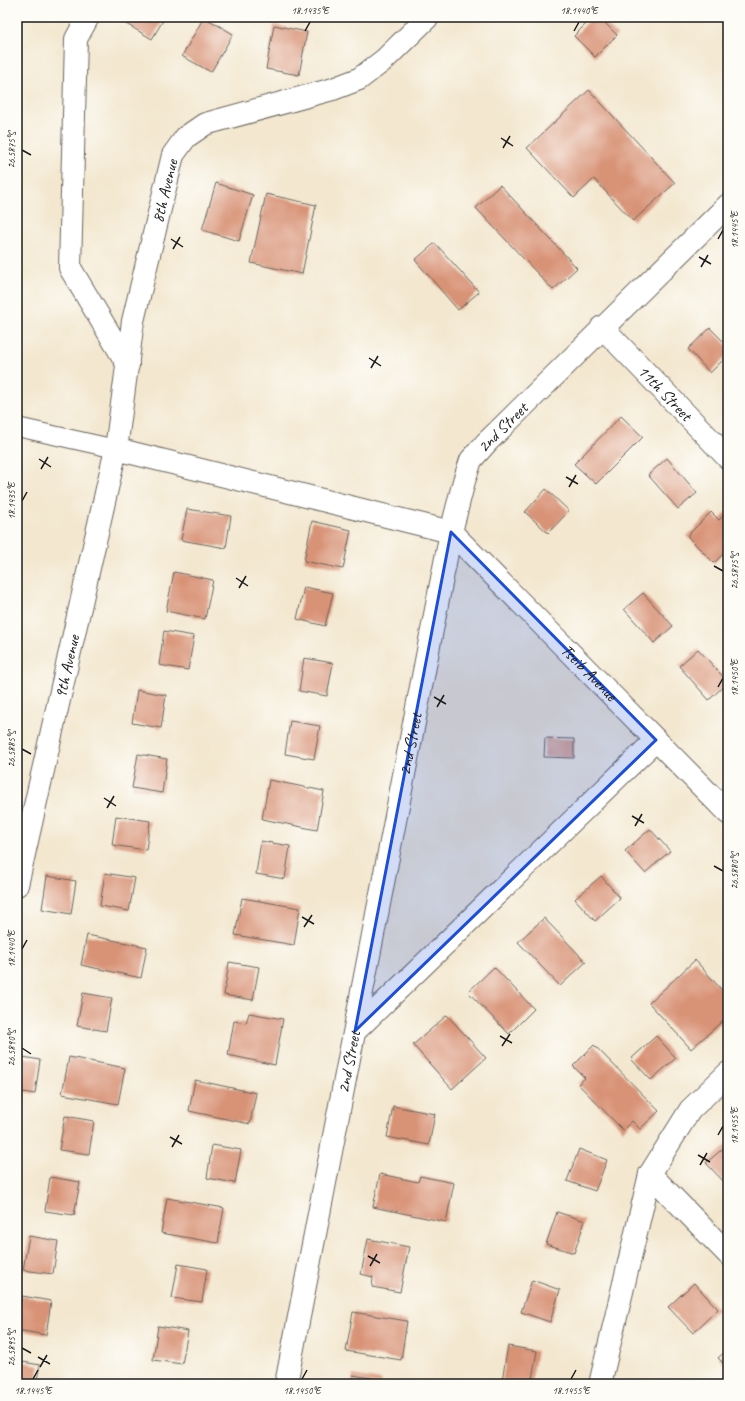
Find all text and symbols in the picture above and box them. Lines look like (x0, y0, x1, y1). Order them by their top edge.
text: 18.1435°E (291, 4, 330, 17)
text: 18.1440°E (560, 4, 599, 17)
text: 26.5875°S (5, 130, 18, 168)
street label: 8th Avenue (147, 156, 182, 225)
text: 18.1445°E (728, 210, 741, 249)
street label: 11th Street (633, 360, 698, 427)
street label: 2nd Street (472, 396, 534, 457)
text: 18.1435°E (5, 481, 18, 520)
text: 26.5875°S (728, 551, 741, 589)
street label: 9th Avenue (49, 631, 84, 700)
street label: Tseib Avenue (557, 639, 623, 706)
text: 18.1450°E (728, 658, 741, 697)
street label: 2nd Street (394, 709, 427, 777)
text: 26.5885°S (5, 729, 18, 767)
text: 26.5880°S (728, 851, 741, 889)
text: 18.1440°E (5, 929, 18, 968)
street label: 2nd Street (332, 1027, 365, 1095)
text: 26.5890°S (5, 1028, 18, 1066)
text: 18.1455°E (728, 1106, 741, 1145)
text: 26.5895°S (5, 1328, 18, 1366)
text: 18.1445°E (14, 1384, 53, 1397)
text: 18.1450°E (283, 1384, 322, 1397)
text: 18.1455°E (552, 1384, 591, 1397)

